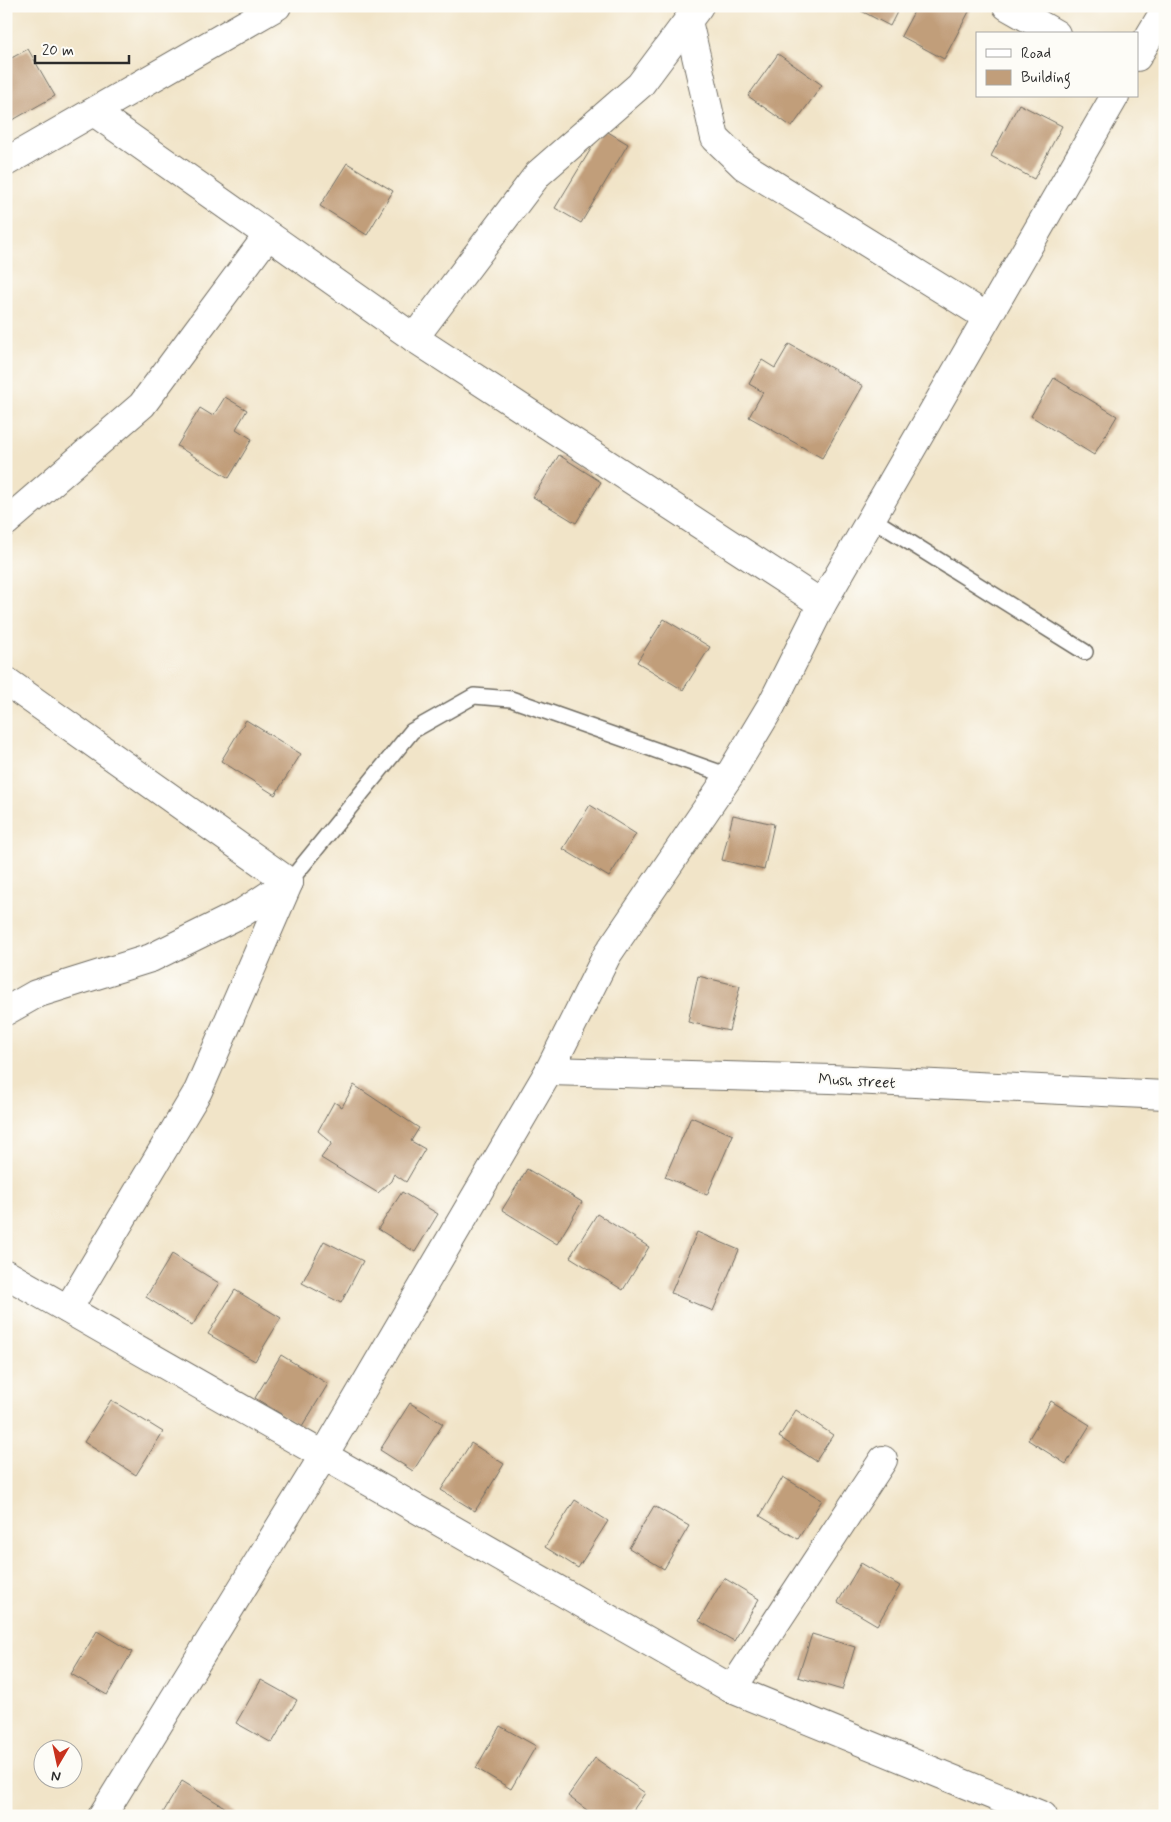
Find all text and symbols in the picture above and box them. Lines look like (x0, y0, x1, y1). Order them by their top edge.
scale bar (35, 32, 129, 64)
legend (976, 32, 1138, 98)
text: 20 m (42, 41, 74, 61)
text: Road (1021, 44, 1051, 64)
text: Building (1021, 68, 1071, 89)
street label: Mush street (818, 1069, 896, 1094)
north arrow (32, 1740, 82, 1790)
text: N (50, 1766, 62, 1785)

